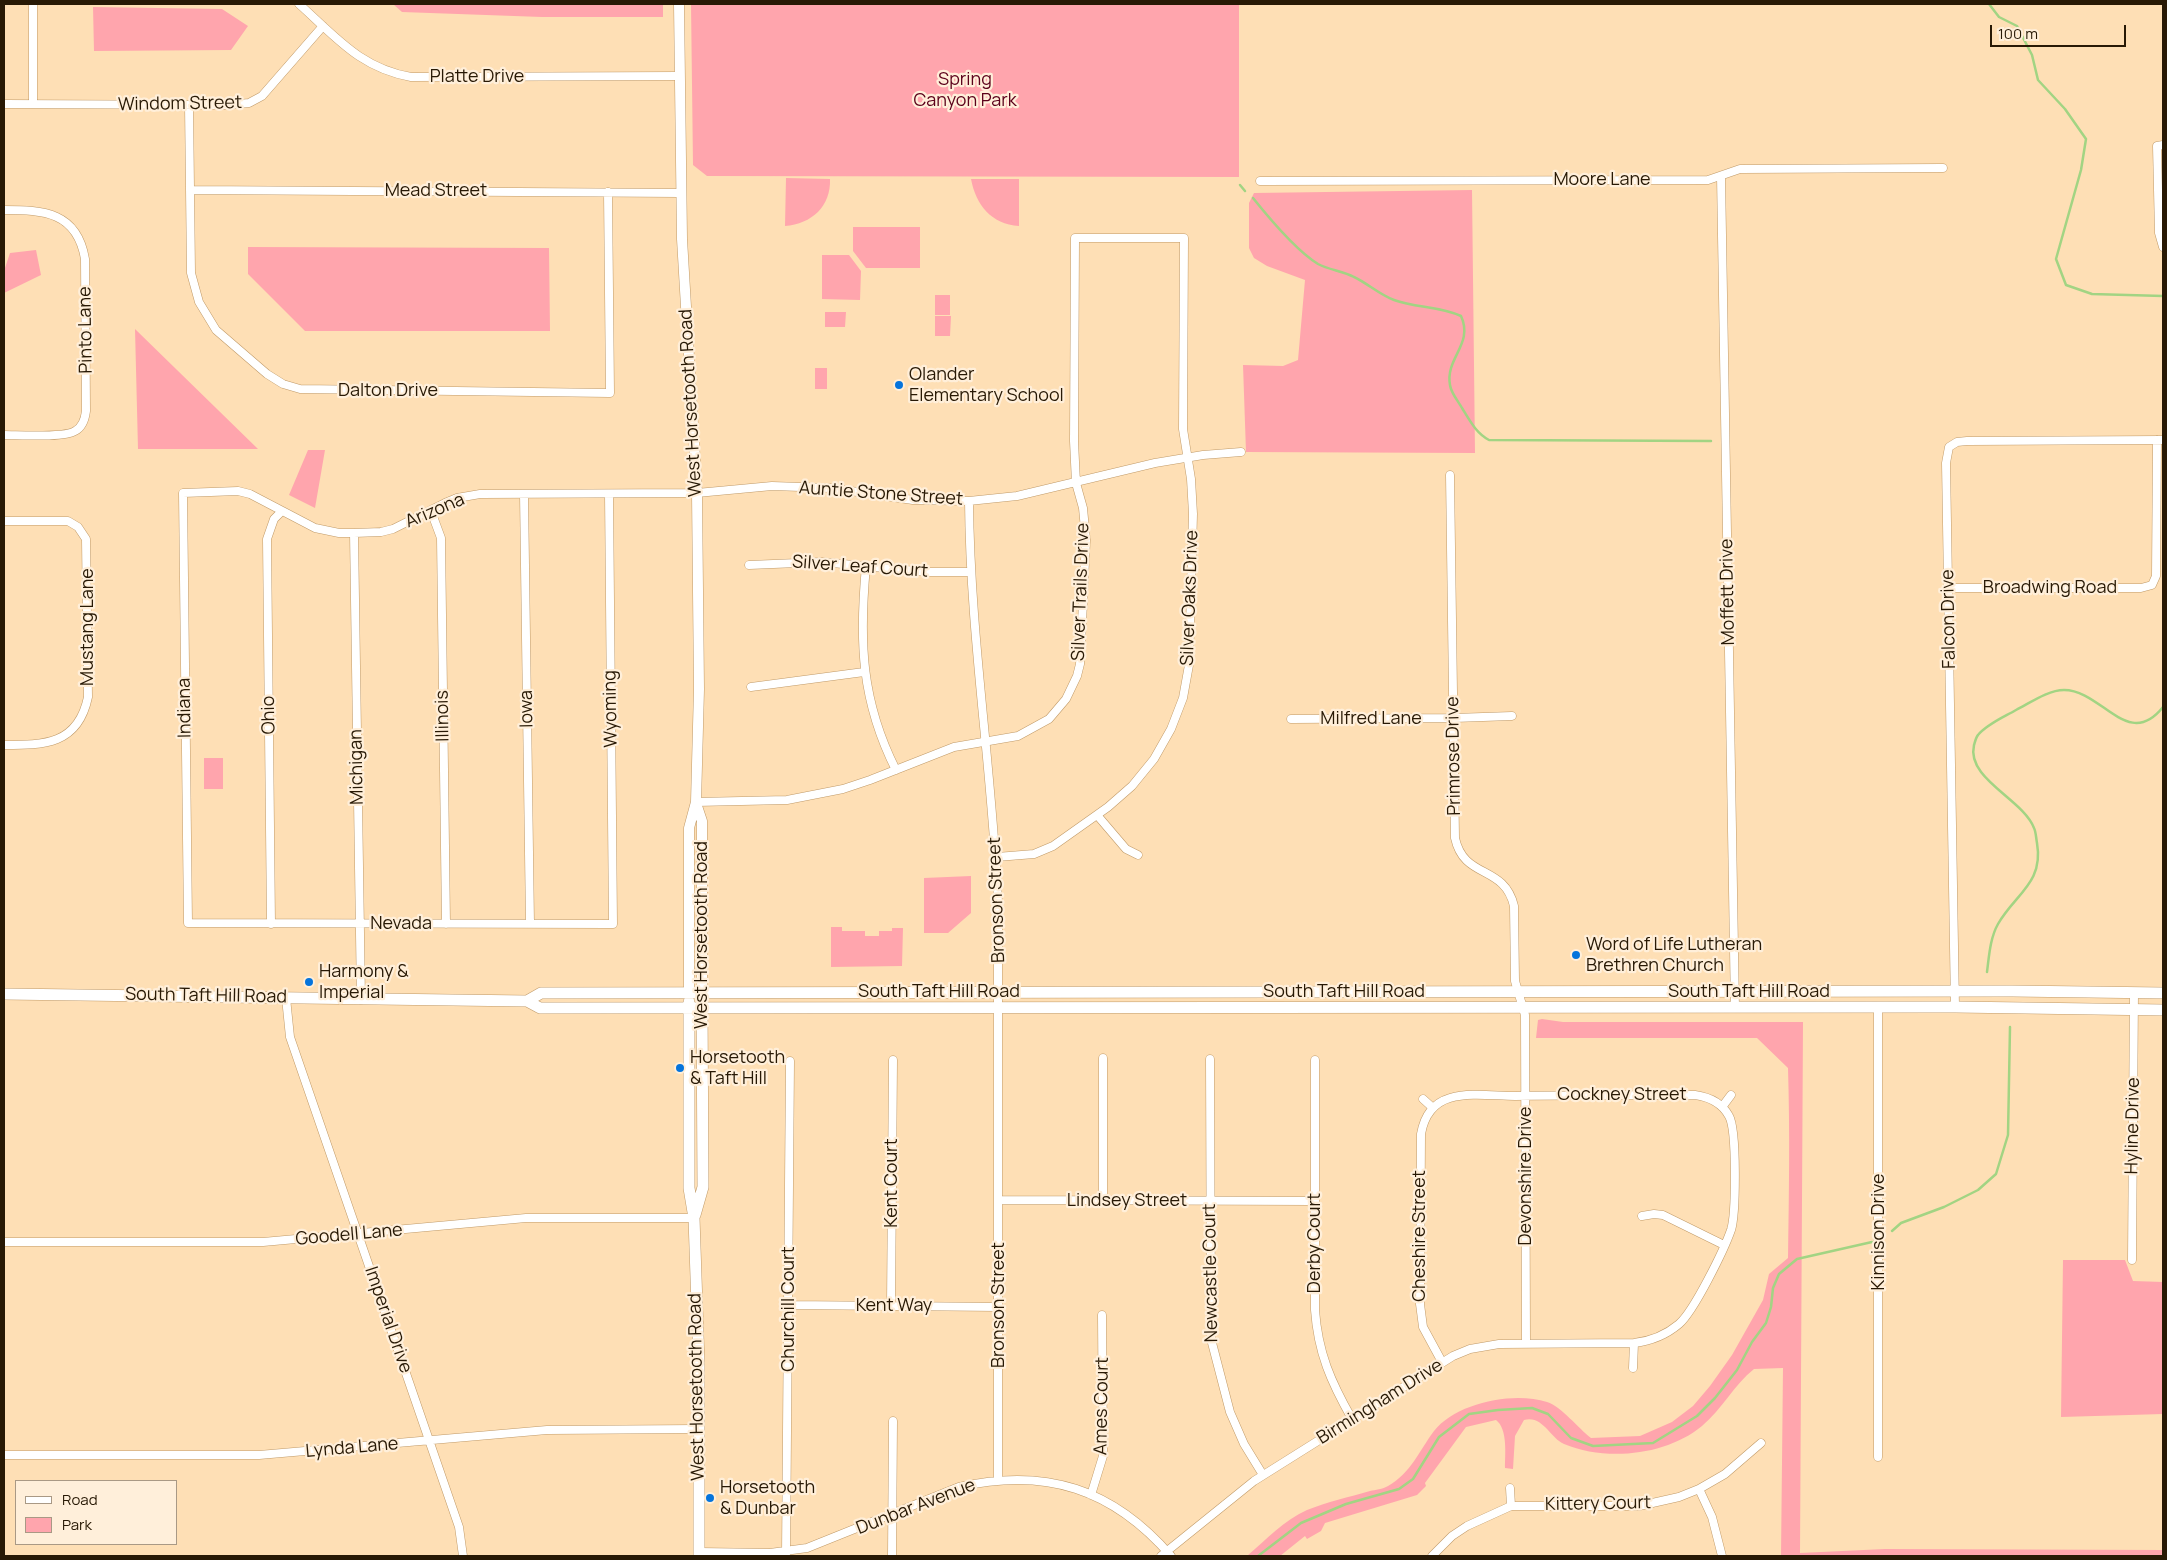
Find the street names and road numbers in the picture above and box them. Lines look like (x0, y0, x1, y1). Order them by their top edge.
street label: Platte Drive (430, 66, 524, 88)
street label: Windom Street (118, 92, 242, 116)
street label: Moore Lane (1553, 169, 1651, 191)
street label: Mead Street (385, 180, 487, 202)
street label: Pinto Lane (74, 286, 98, 374)
street label: West Horsetooth Road (675, 309, 707, 497)
street label: Dalton Drive (338, 380, 438, 402)
street label: Auntie Stone Street (798, 477, 964, 511)
street label: Arizona (402, 489, 468, 533)
street label: Silver Trails Drive (1068, 522, 1094, 662)
street label: Silver Oaks Drive (1177, 530, 1203, 666)
street label: Moffett Drive (1716, 538, 1740, 646)
street label: Silver Leaf Court (791, 551, 929, 583)
street label: Mustang Lane (77, 568, 99, 686)
street label: Falcon Drive (1937, 569, 1961, 669)
street label: Broadwing Road (1983, 577, 2117, 599)
street label: Wyoming (600, 670, 622, 748)
street label: Indiana (174, 678, 196, 738)
street label: Illinois (432, 690, 454, 742)
street label: Iowa (516, 690, 538, 728)
street label: Ohio (258, 696, 280, 734)
street label: Primrose Drive (1442, 696, 1466, 816)
street label: Milfred Lane (1320, 708, 1422, 730)
street label: Michigan (346, 729, 368, 805)
street label: Bronson Street (984, 837, 1010, 963)
street label: West Horsetooth Road (691, 841, 713, 1029)
street label: Nevada (370, 913, 432, 935)
street label: South Taft Hill Road (858, 981, 1020, 1003)
street label: South Taft Hill Road (1263, 981, 1425, 1003)
street label: South Taft Hill Road (1668, 981, 1830, 1003)
street label: South Taft Hill Road (125, 984, 287, 1008)
street label: Hyline Drive (2121, 1077, 2145, 1175)
street label: Cockney Street (1557, 1084, 1687, 1106)
street label: Devonshire Drive (1515, 1106, 1537, 1246)
street label: Kent Court (881, 1138, 903, 1228)
street label: Cheshire Street (1409, 1170, 1431, 1302)
street label: Kinnison Drive (1868, 1174, 1890, 1290)
street label: Lindsey Street (1067, 1190, 1187, 1212)
street label: Derby Court (1304, 1193, 1326, 1293)
street label: Newcastle Court (1199, 1203, 1223, 1343)
street label: Goodell Lane (295, 1220, 403, 1250)
street label: Bronson Street (988, 1242, 1010, 1368)
street label: Churchill Court (778, 1246, 800, 1372)
street label: Imperial Drive (360, 1264, 416, 1376)
street label: West Horsetooth Road (685, 1293, 709, 1481)
street label: Kent Way (856, 1295, 932, 1317)
street label: Birmingham Drive (1313, 1355, 1447, 1449)
street label: Ames Court (1090, 1357, 1114, 1455)
street label: Lynda Lane (305, 1433, 399, 1463)
street label: Dunbar Avenue (853, 1474, 979, 1540)
street label: Kittery Court (1545, 1492, 1651, 1516)

